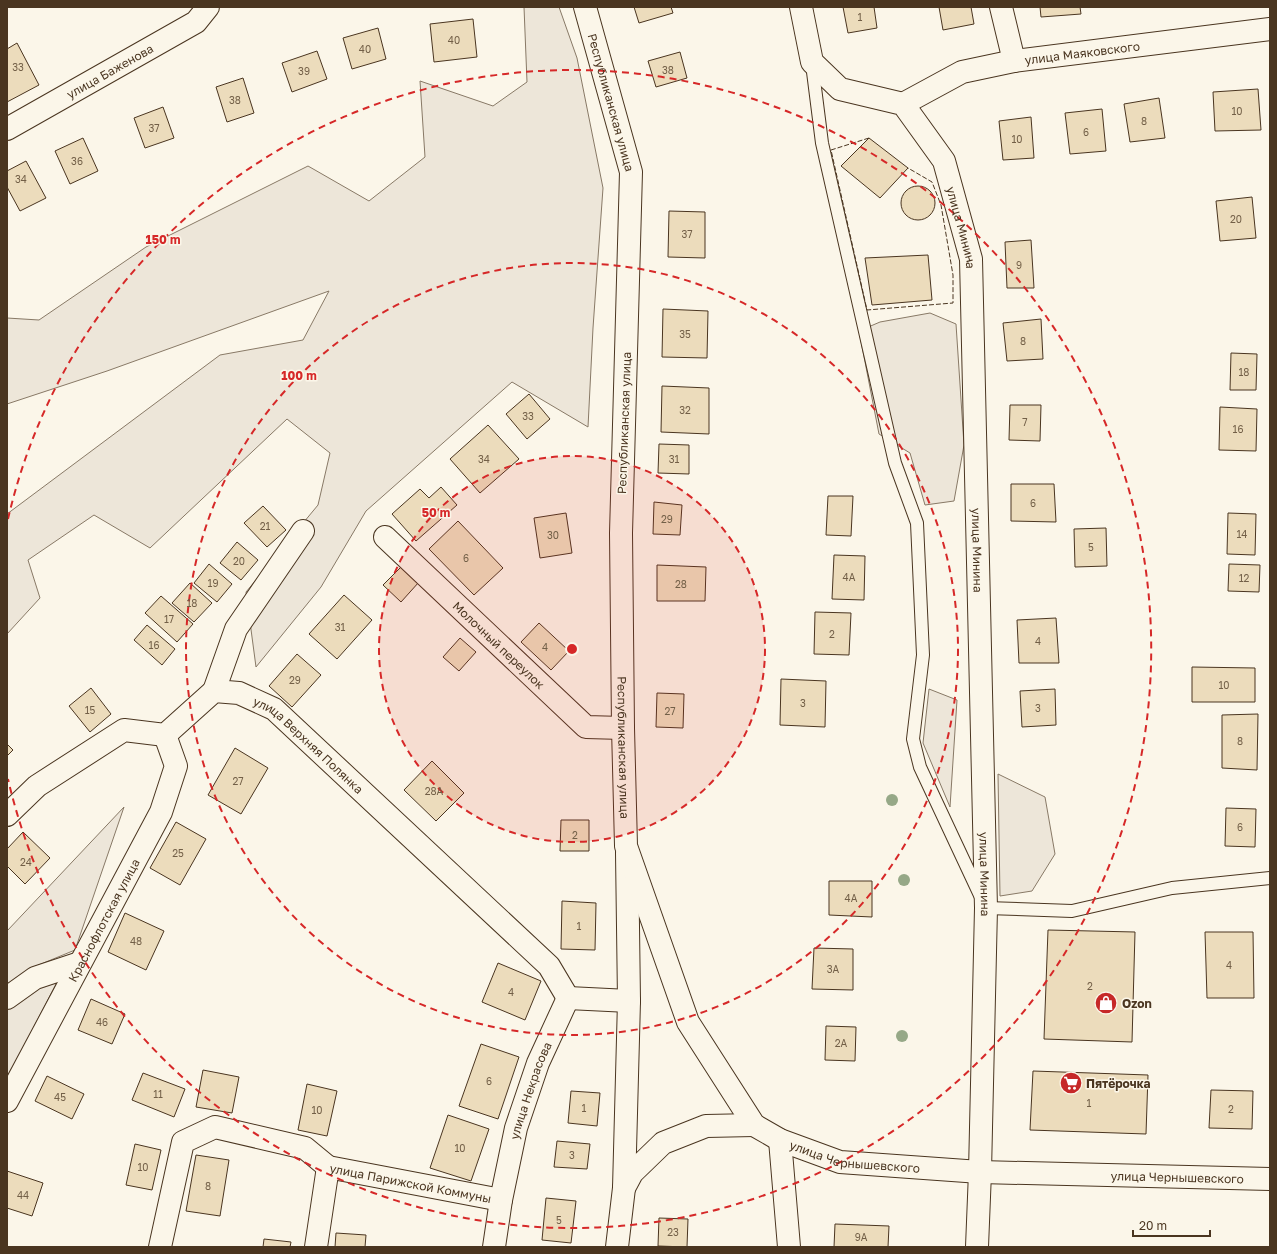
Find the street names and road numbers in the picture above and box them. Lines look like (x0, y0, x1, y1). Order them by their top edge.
street label: Республиканская улица (585, 32, 638, 173)
street label: улица Маяковского (1024, 38, 1141, 67)
street label: улица Баженова (64, 40, 156, 101)
street label: улица Минина (944, 185, 979, 269)
street label: Республиканская улица (614, 352, 634, 494)
street label: улица Минина (969, 508, 986, 593)
street label: Молочный переулок (450, 598, 548, 692)
street label: Республиканская улица (615, 676, 633, 819)
street label: улица Верхняя Полянка (251, 693, 367, 796)
street label: улица Минина (977, 832, 994, 917)
street label: Краснофлотская улица (64, 856, 142, 984)
street label: улица Некрасова (506, 1039, 554, 1141)
street label: улица Чернышевского (788, 1137, 921, 1175)
street label: улица Парижской Коммуны (328, 1160, 493, 1206)
street label: улица Чернышевского (1110, 1168, 1244, 1186)

